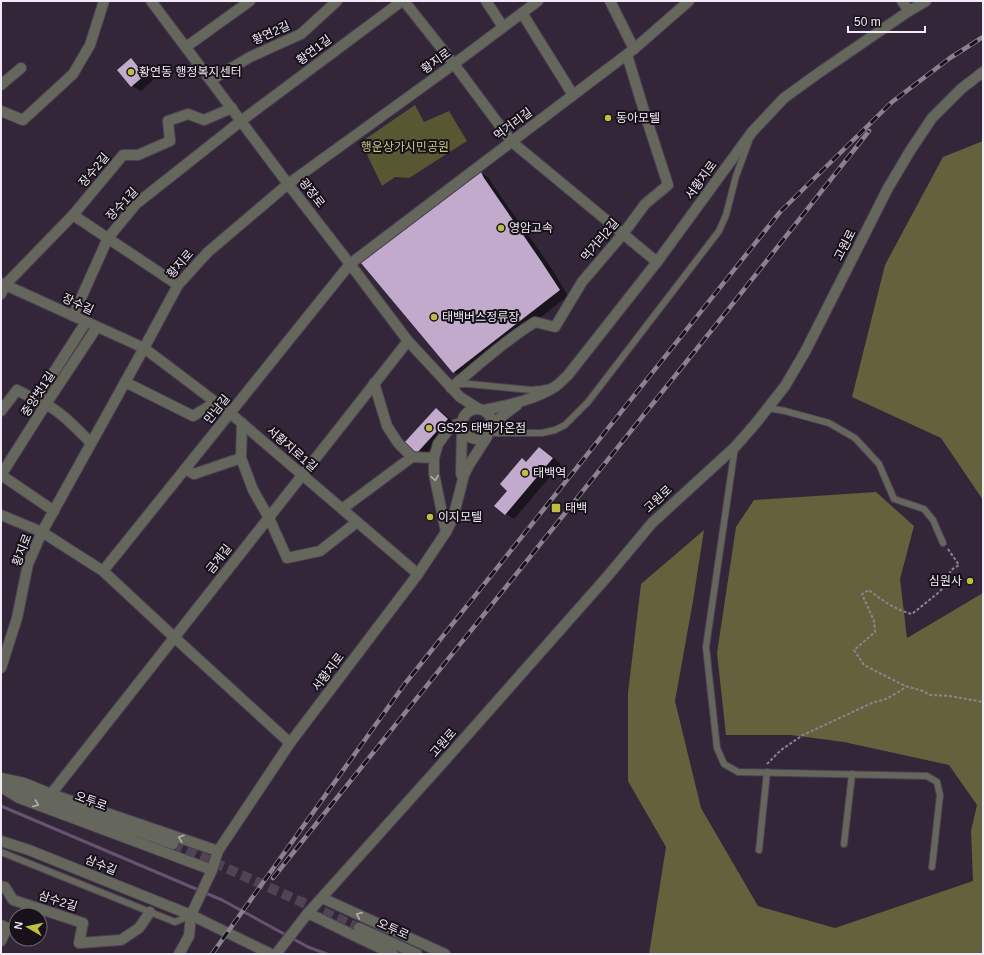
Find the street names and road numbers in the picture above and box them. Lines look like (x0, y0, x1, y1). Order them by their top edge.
street label: 황연2길 (250, 19, 292, 47)
street label: 황연1길 (294, 32, 334, 68)
street label: 황지로 (418, 46, 454, 76)
street label: 먹거리길 (491, 105, 535, 143)
street label: 장수2길 (76, 150, 112, 190)
street label: 서황지로 (682, 158, 720, 202)
street label: 광장로 (296, 176, 328, 210)
street label: 장수1길 (103, 185, 141, 223)
street label: 먹거리2길 (578, 216, 622, 264)
street label: 고원로 (831, 227, 859, 263)
street label: 황지로 (164, 247, 196, 281)
street label: 장수길 (60, 291, 96, 317)
street label: 중앙벗1길 (18, 369, 58, 419)
street label: 만남길 (201, 392, 233, 426)
street label: 서황지로1길 (264, 423, 320, 475)
street label: 고원로 (641, 483, 675, 515)
street label: 황지로 (10, 532, 34, 568)
street label: 금계길 (203, 542, 235, 576)
street label: 서황지로 (309, 650, 347, 694)
street label: 고원로 (427, 726, 459, 760)
street label: 오투로 (73, 789, 109, 813)
street label: 삼수길 (83, 852, 119, 878)
street label: 삼수2길 (37, 888, 79, 914)
street label: 오투로 (375, 916, 411, 942)

